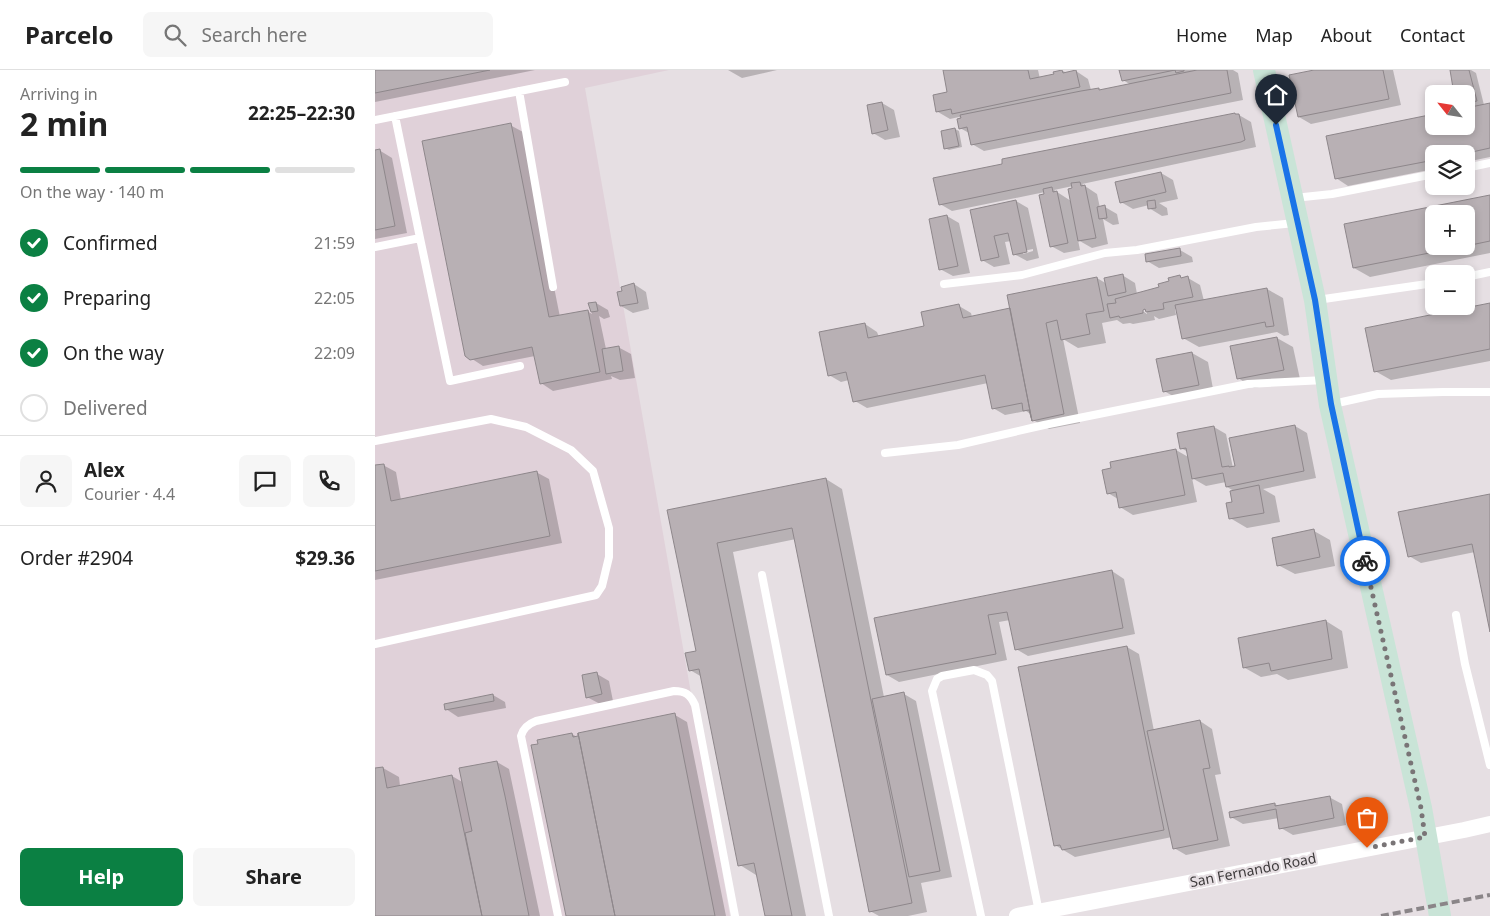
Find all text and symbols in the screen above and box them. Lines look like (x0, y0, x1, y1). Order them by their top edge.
search box (143, 12, 493, 57)
text: Parcelo (25, 18, 113, 51)
icon: search (161, 21, 189, 49)
text: Search here (201, 22, 307, 48)
text: Home (1176, 23, 1227, 47)
text: Map (1255, 23, 1293, 47)
text: About (1321, 23, 1372, 47)
text: Contact (1400, 23, 1465, 47)
pin (1255, 74, 1297, 125)
icon: home (1262, 81, 1290, 109)
text: Arriving in (20, 83, 98, 105)
north arrow (1425, 85, 1475, 135)
map controls (1425, 85, 1475, 315)
text: 22:25–22:30 (248, 100, 355, 126)
text: 2 min (20, 102, 108, 145)
button: layers (1425, 145, 1475, 195)
text: On the way · 140 m (20, 181, 164, 203)
button: + (1425, 205, 1475, 255)
icon: check (20, 229, 48, 257)
text: Confirmed (63, 230, 158, 256)
text: 21:59 (314, 232, 355, 254)
button: − (1425, 265, 1475, 315)
icon: check (20, 284, 48, 312)
text: Preparing (63, 285, 151, 311)
text: 22:05 (314, 287, 355, 309)
icon: check (20, 339, 48, 367)
text: On the way (63, 340, 164, 366)
text: 22:09 (314, 342, 355, 364)
text: Delivered (63, 395, 148, 421)
button: person (20, 455, 72, 507)
button: chat (239, 455, 291, 507)
button: phone (303, 455, 355, 507)
text: Alex (84, 457, 125, 483)
text: Courier · 4.4 (84, 483, 175, 505)
courier (1340, 536, 1390, 586)
text: Order #2904 (20, 545, 133, 571)
text: $29.36 (295, 545, 355, 571)
icon: bike (1351, 547, 1379, 575)
pin (1346, 797, 1388, 848)
icon: bag (1353, 804, 1381, 832)
button: Help (20, 848, 183, 906)
button: Share (193, 848, 355, 906)
street label: San Fernando Road (1188, 848, 1318, 891)

